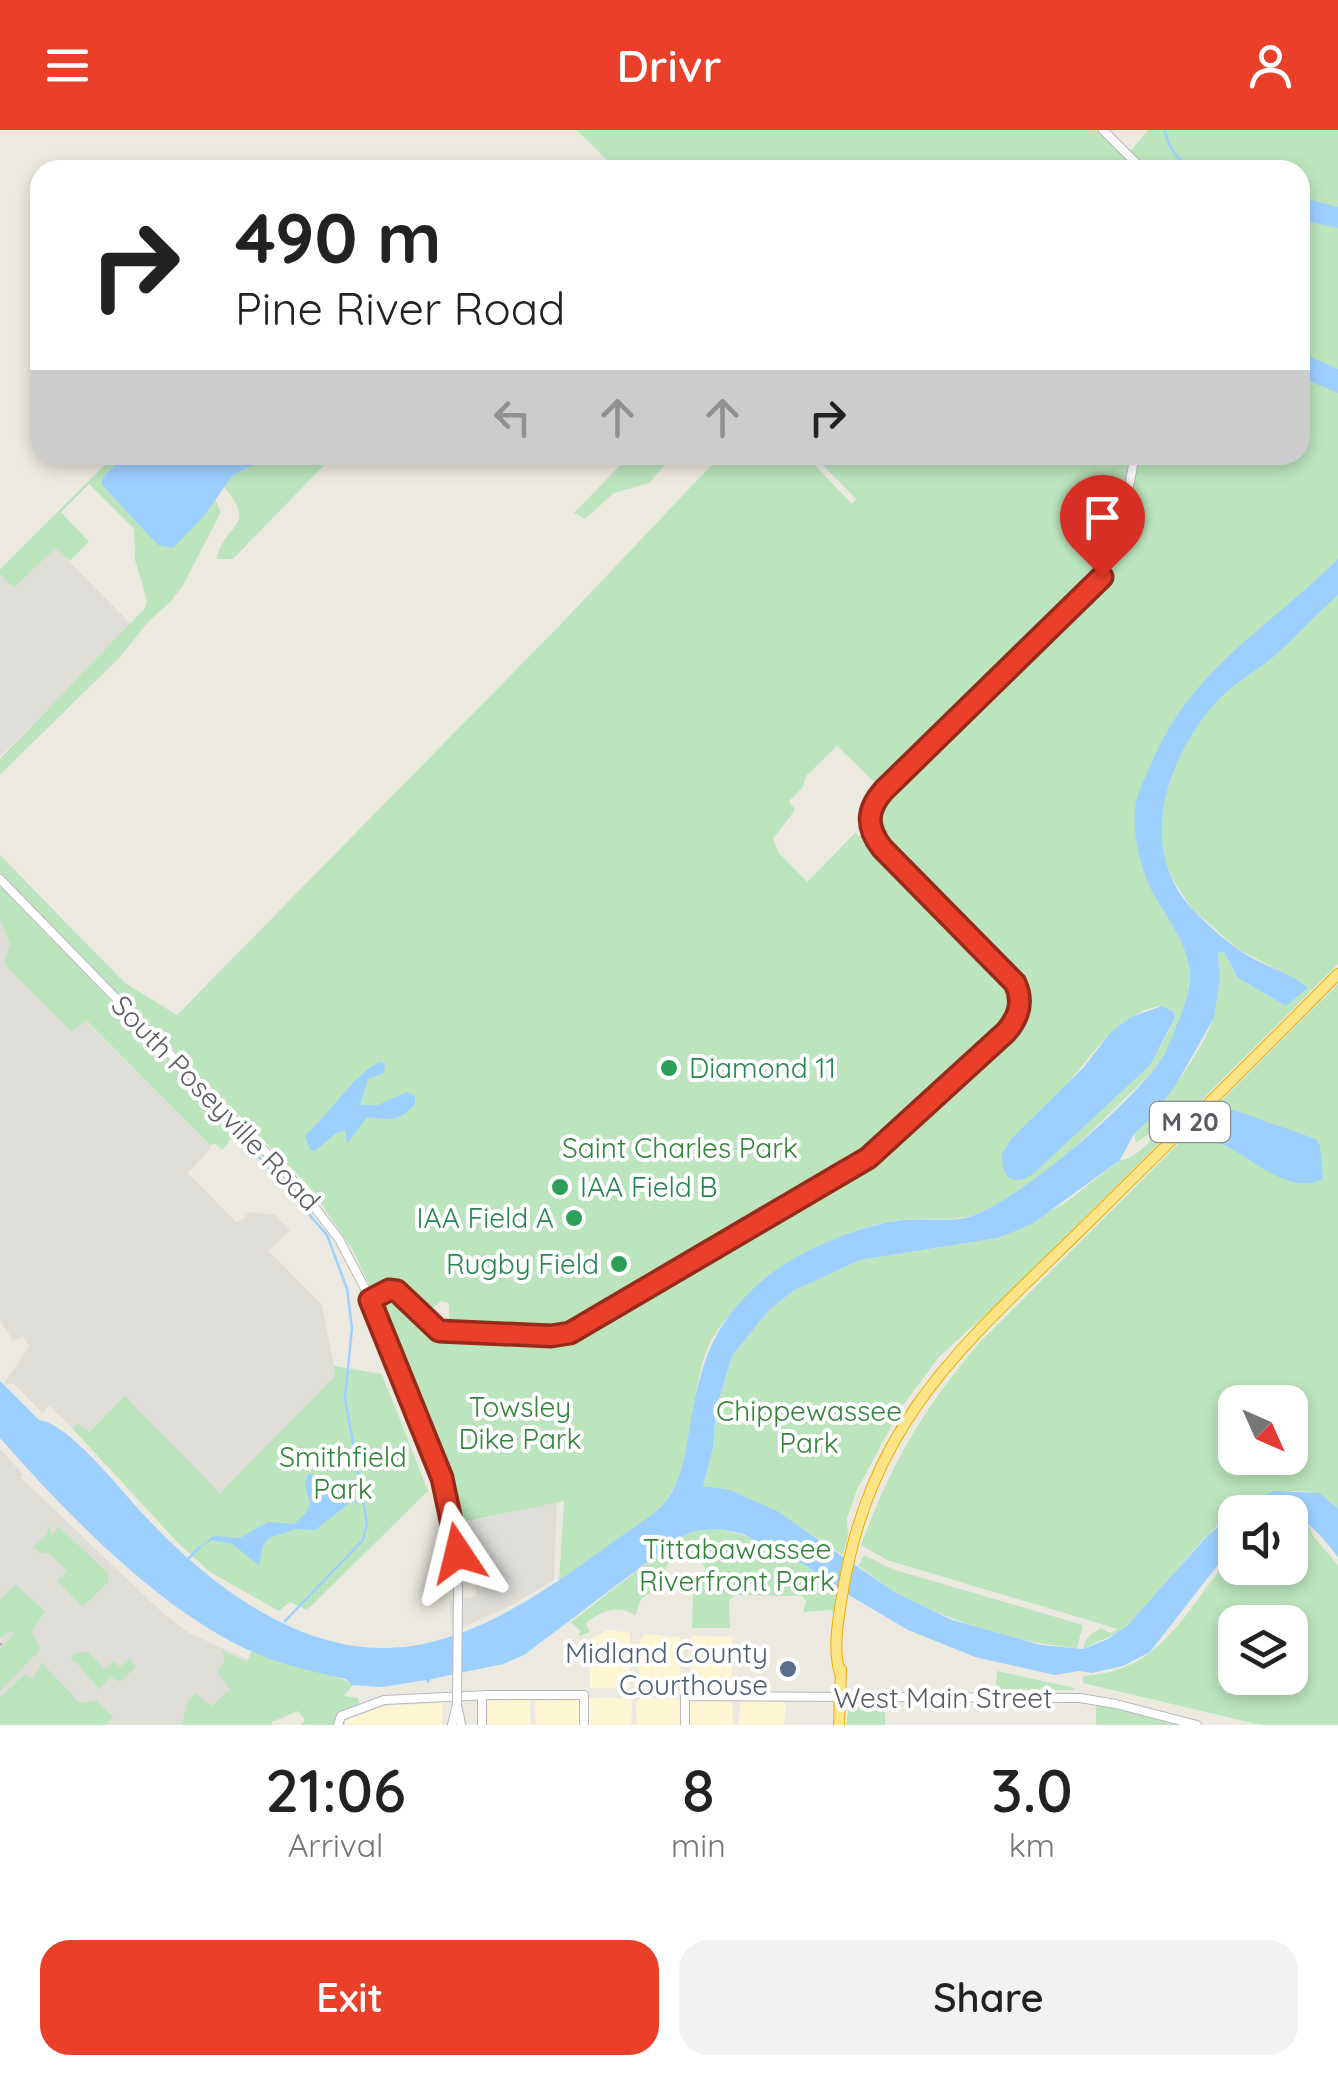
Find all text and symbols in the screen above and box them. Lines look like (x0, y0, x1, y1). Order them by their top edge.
text: Drivr (617, 37, 721, 93)
icon: menu (40, 38, 95, 93)
icon: person (1243, 38, 1298, 93)
text: 490 m (235, 193, 442, 281)
icon: right (70, 200, 200, 330)
text: Pine River Road (235, 280, 565, 336)
icon: left (485, 390, 540, 445)
icon: ahead (590, 390, 645, 445)
icon: ahead (695, 390, 750, 445)
icon: right (800, 390, 855, 445)
pin (1060, 475, 1145, 578)
icon: arrive (1075, 490, 1130, 545)
street label: South Poseyville Road (104, 988, 328, 1218)
place label: Diamond 11 (689, 1050, 836, 1085)
marker: Diamond 11 (658, 1057, 680, 1079)
road number: M 20 (1150, 1102, 1230, 1142)
park label: Saint Charles Park (562, 1130, 798, 1165)
place label: IAA Field B (580, 1169, 718, 1204)
marker: IAA Field B (549, 1176, 571, 1198)
place label: IAA Field A (417, 1200, 554, 1235)
marker: IAA Field A (563, 1207, 585, 1229)
place label: Rugby Field (446, 1246, 599, 1281)
marker: Rugby Field (608, 1253, 630, 1275)
north arrow (1218, 1385, 1308, 1475)
map controls (1218, 1385, 1308, 1695)
park label: Towsley Dike Park (458, 1389, 582, 1456)
park label: Chippewassee Park (716, 1393, 902, 1460)
park label: Smithfield Park (279, 1439, 407, 1506)
button: sound (1218, 1495, 1308, 1585)
position arrow (406, 1501, 510, 1605)
park label: Tittabawassee Riverfront Park (639, 1531, 835, 1598)
button: layers (1218, 1605, 1308, 1695)
place label: Midland County Courthouse (565, 1635, 768, 1702)
marker: Midland County Courthouse (777, 1658, 799, 1680)
street label: West Main Street (833, 1680, 1053, 1715)
text: 21:06 (265, 1752, 406, 1827)
text: 8 (682, 1752, 715, 1827)
text: 3.0 (991, 1752, 1073, 1827)
text: Arrival (288, 1825, 383, 1865)
text: min (671, 1825, 726, 1865)
text: km (1009, 1825, 1055, 1865)
button: Exit (40, 1940, 659, 2055)
button: Share (679, 1940, 1298, 2055)

